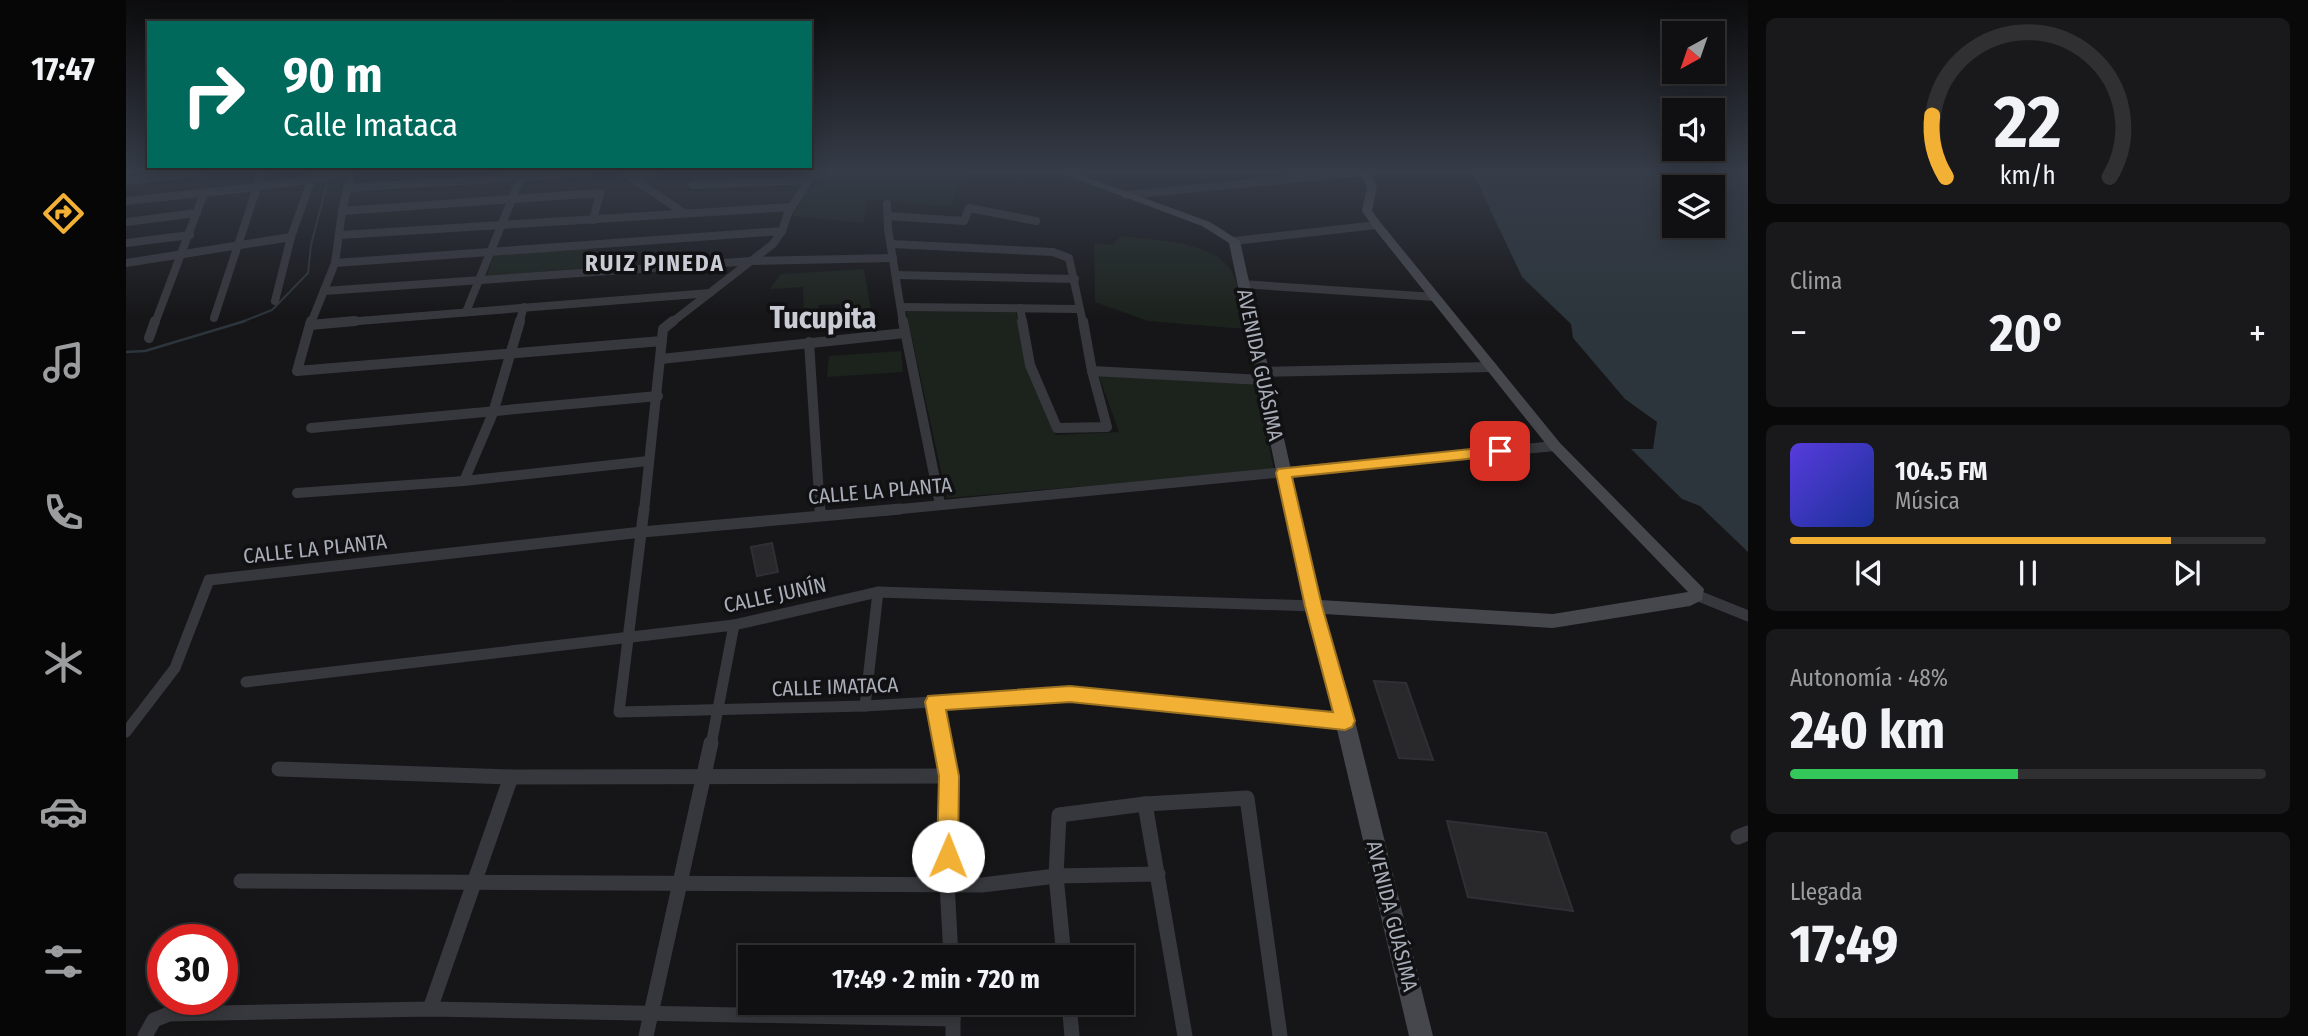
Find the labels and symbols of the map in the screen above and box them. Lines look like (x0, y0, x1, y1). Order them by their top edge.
north arrow (1662, 21, 1726, 84)
district label: RUIZ PINEDA (585, 249, 725, 277)
street label: AVENIDA GUÁSIMA (1231, 287, 1289, 443)
district label: Tucupita (770, 300, 876, 336)
pin (1470, 421, 1530, 481)
street label: CALLE LA PLANTA (807, 472, 953, 510)
street label: CALLE LA PLANTA (242, 529, 388, 569)
street label: CALLE JUNÍN (721, 571, 829, 619)
street label: CALLE IMATACA (771, 672, 899, 702)
position arrow (911, 819, 985, 893)
street label: AVENIDA GUÁSIMA (1361, 838, 1423, 994)
speed limit sign: 30 (147, 924, 238, 1015)

